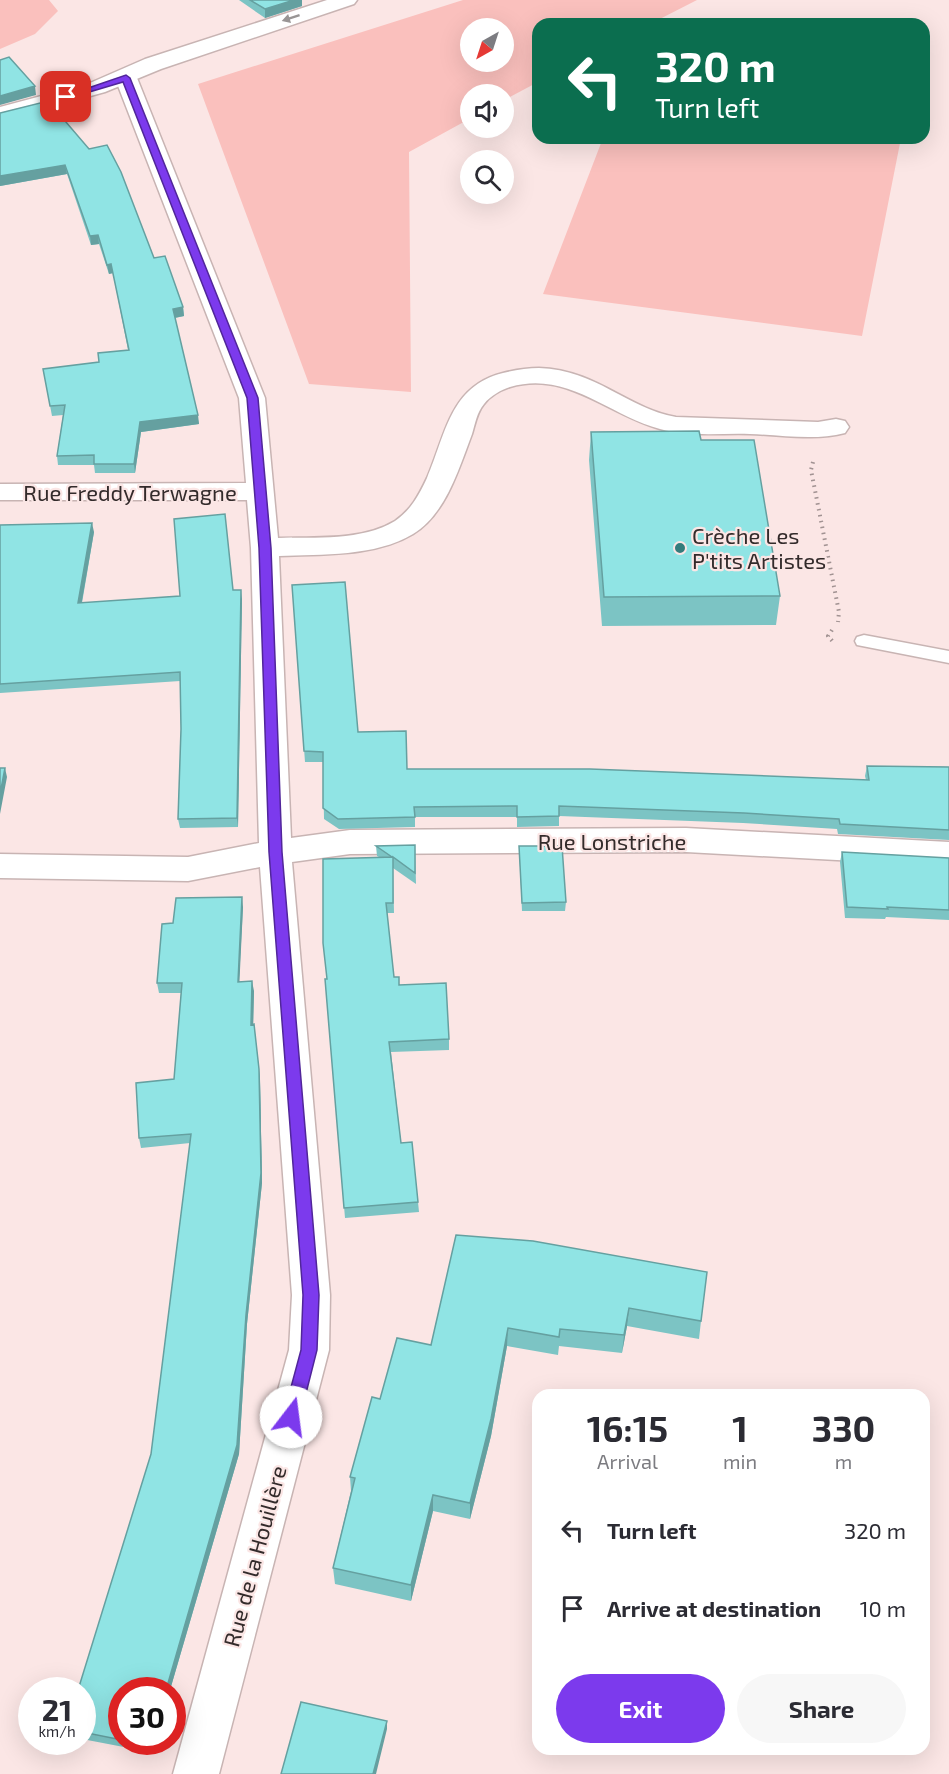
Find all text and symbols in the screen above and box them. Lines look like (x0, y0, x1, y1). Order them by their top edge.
one-way arrow (282, 14, 300, 24)
north arrow (460, 18, 514, 72)
map controls (460, 18, 514, 204)
text: 320 m (655, 40, 776, 90)
icon: left (556, 42, 634, 120)
pin (40, 71, 91, 122)
icon: arrive (49, 80, 82, 113)
button: sound (460, 84, 514, 138)
text: Turn left (655, 91, 759, 123)
button: search (460, 150, 514, 204)
street label: Rue Freddy Terwagne (23, 479, 237, 505)
place label: Crèche Les P'tits Artistes (692, 522, 826, 573)
marker: Crèche Les P'tits Artistes (673, 541, 687, 555)
street label: Rue Lonstriche (538, 828, 686, 854)
position arrow (259, 1385, 323, 1449)
text: 16:15 (587, 1406, 668, 1449)
text: 1 (732, 1406, 748, 1449)
text: 330 (812, 1406, 875, 1449)
text: Arrival (597, 1449, 658, 1473)
text: min (723, 1449, 757, 1473)
text: m (835, 1449, 852, 1473)
street label: Rue de la Houillère (217, 1463, 291, 1649)
icon: left (556, 1514, 589, 1547)
text: Turn left (607, 1517, 696, 1543)
text: 320 m (844, 1517, 906, 1543)
icon: arrive (556, 1592, 589, 1625)
text: Arrive at destination (607, 1595, 821, 1621)
text: 10 m (860, 1595, 906, 1621)
button: Exit (556, 1674, 725, 1743)
button: Share (737, 1674, 906, 1743)
speed limit sign: 30 (108, 1677, 186, 1755)
text: 21 (42, 1691, 72, 1727)
text: km/h (38, 1722, 76, 1740)

